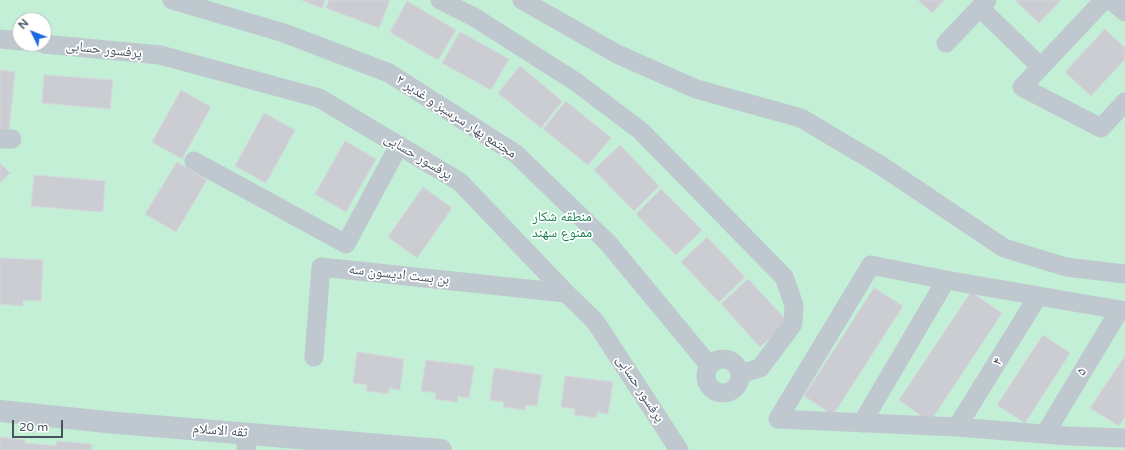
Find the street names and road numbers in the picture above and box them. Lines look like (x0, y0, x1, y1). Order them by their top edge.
street label: پرفسور حسابی (65, 38, 143, 62)
street label: مجتمع بهار سرسبز و غدیر ۲ (393, 72, 519, 162)
street label: پرفسور حسابی (381, 130, 455, 184)
street label: بن بست ادیسون سه (348, 261, 450, 289)
street label: پرفسور حسابی (612, 352, 668, 426)
street label: ۴ (989, 355, 1007, 369)
street label: ۵ (1073, 365, 1091, 379)
street label: ثقه الاسلام (192, 421, 248, 441)

